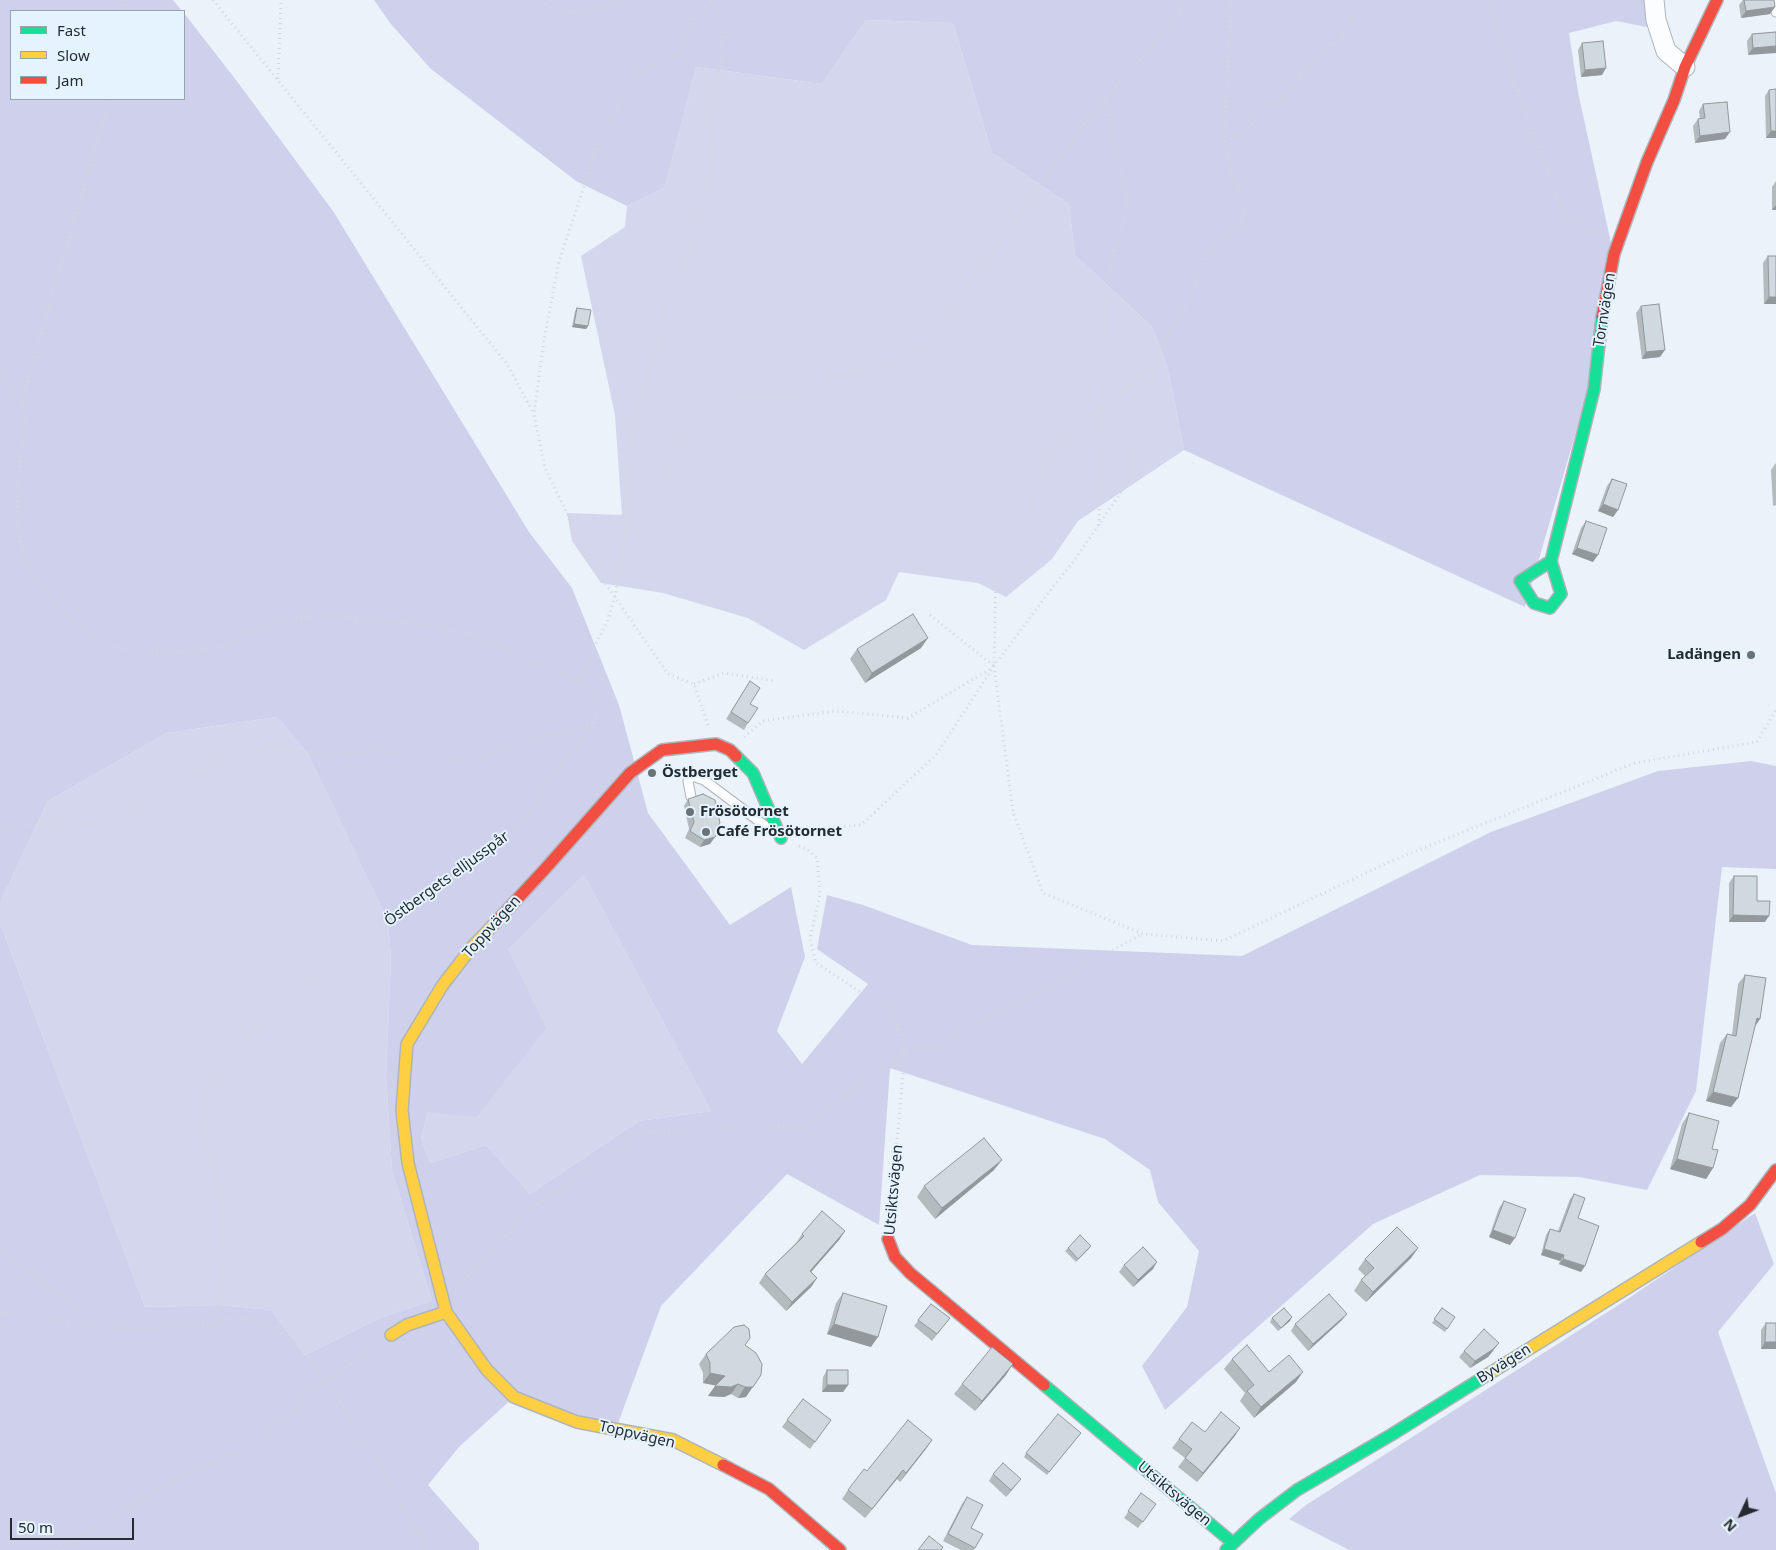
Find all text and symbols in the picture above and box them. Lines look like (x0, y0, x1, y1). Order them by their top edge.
legend (10, 10, 185, 100)
text: Fast (57, 20, 86, 40)
text: Slow (57, 45, 90, 65)
text: Jam (57, 70, 84, 90)
street label: Tornvägen (1590, 272, 1620, 348)
place label: Ladängen (1667, 646, 1741, 664)
marker: Ladängen (1745, 649, 1757, 661)
place label: Östberget (662, 764, 738, 782)
marker: Östberget (646, 767, 658, 779)
place label: Frösötornet (700, 803, 789, 821)
marker: Frösötornet (684, 806, 696, 818)
place label: Café Frösötornet (716, 823, 842, 841)
marker: Café Frösötornet (700, 826, 712, 838)
street label: Östbergets elljusspår (381, 828, 513, 930)
street label: Toppvägen (459, 892, 525, 962)
street label: Utsiktsvägen (881, 1144, 907, 1236)
street label: Byvägen (1474, 1340, 1534, 1388)
street label: Toppvägen (597, 1418, 677, 1452)
street label: Utsiktsvägen (1133, 1458, 1215, 1530)
north arrow (1716, 1490, 1766, 1540)
scale bar (12, 1508, 136, 1540)
text: N (1719, 1515, 1741, 1536)
text: 50 m (18, 1517, 53, 1537)

